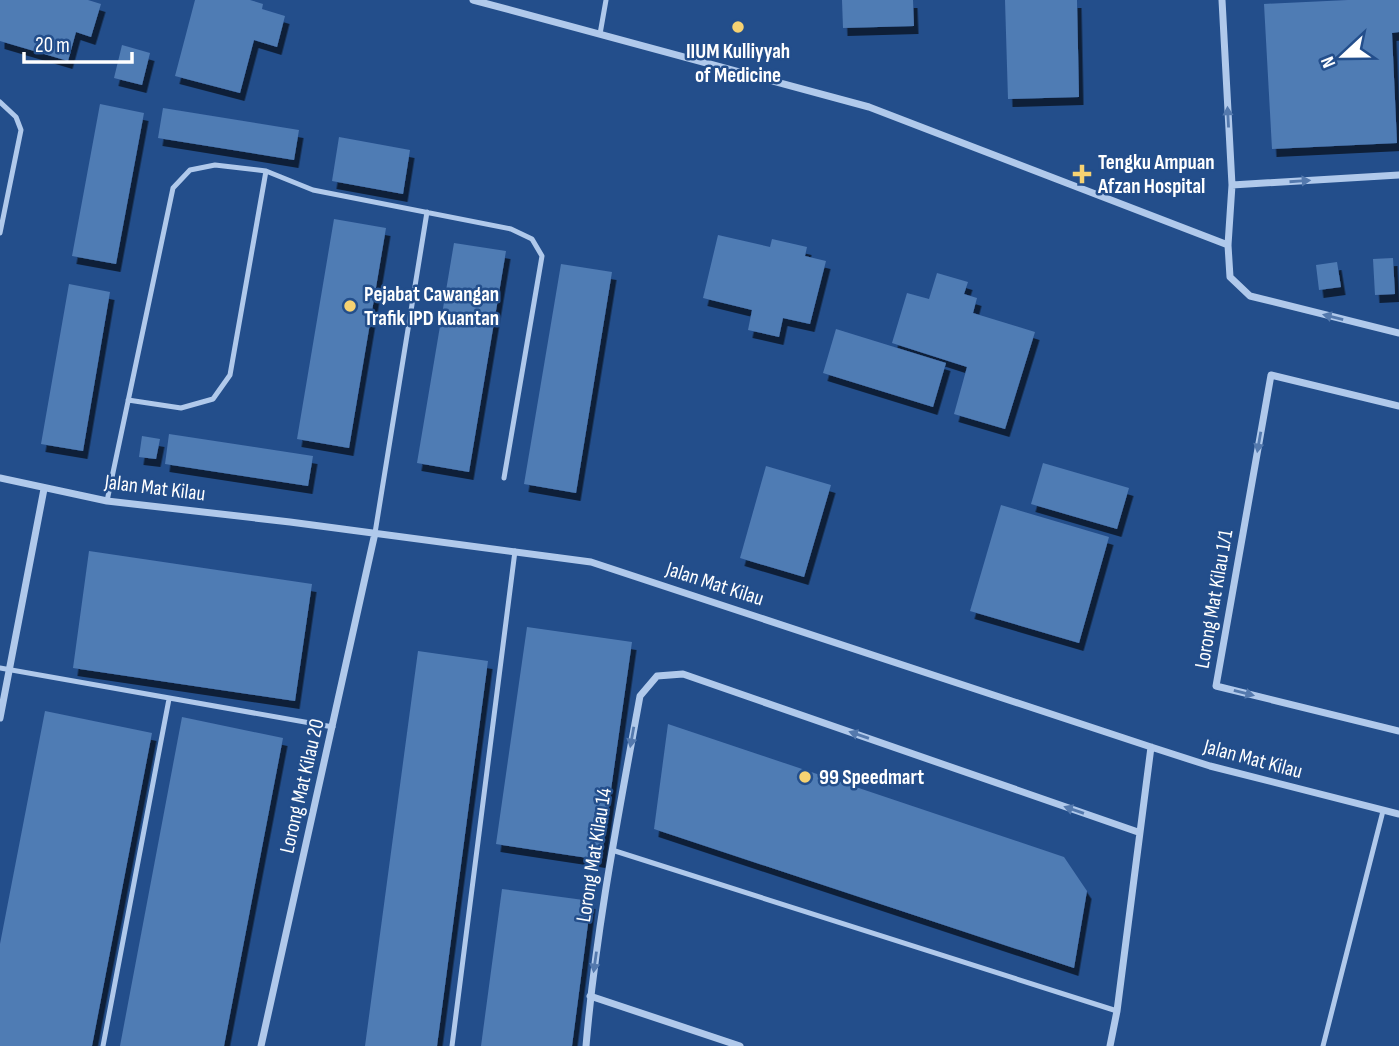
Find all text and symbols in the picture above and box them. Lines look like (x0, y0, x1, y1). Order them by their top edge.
marker: IIUM Kulliyyah of Medicine (730, 19, 746, 35)
scale bar (24, 21, 133, 65)
north arrow (1308, 21, 1378, 91)
text: 20 m (35, 33, 70, 58)
place label: IIUM Kulliyyah of Medicine (686, 39, 790, 88)
text: N (1316, 53, 1341, 71)
one-way arrow (1223, 106, 1234, 128)
place label: Tengku Ampuan Afzan Hospital (1097, 150, 1215, 199)
marker: Tengku Ampuan Afzan Hospital (1072, 164, 1092, 184)
one-way arrow (1289, 175, 1311, 186)
place label: Pejabat Cawangan Trafik IPD Kuantan (364, 282, 499, 331)
marker: Pejabat Cawangan Trafik IPD Kuantan (342, 298, 358, 314)
one-way arrow (1322, 311, 1344, 322)
one-way arrow (1253, 431, 1264, 453)
street label: Jalan Mat Kilau (102, 469, 207, 507)
street label: Lorong Mat Kilau 1/1 (1189, 527, 1239, 670)
street label: Jalan Mat Kilau (662, 556, 767, 612)
one-way arrow (1233, 688, 1255, 699)
street label: Lorong Mat Kilau 20 (274, 716, 330, 856)
one-way arrow (626, 726, 637, 748)
one-way arrow (849, 729, 870, 740)
street label: Jalan Mat Kilau (1200, 734, 1305, 784)
place label: 99 Speedmart (819, 765, 924, 790)
marker: 99 Speedmart (797, 769, 813, 785)
street label: Lorong Mat Kilau 14 (571, 786, 617, 924)
one-way arrow (1063, 804, 1084, 815)
one-way arrow (589, 951, 600, 973)

